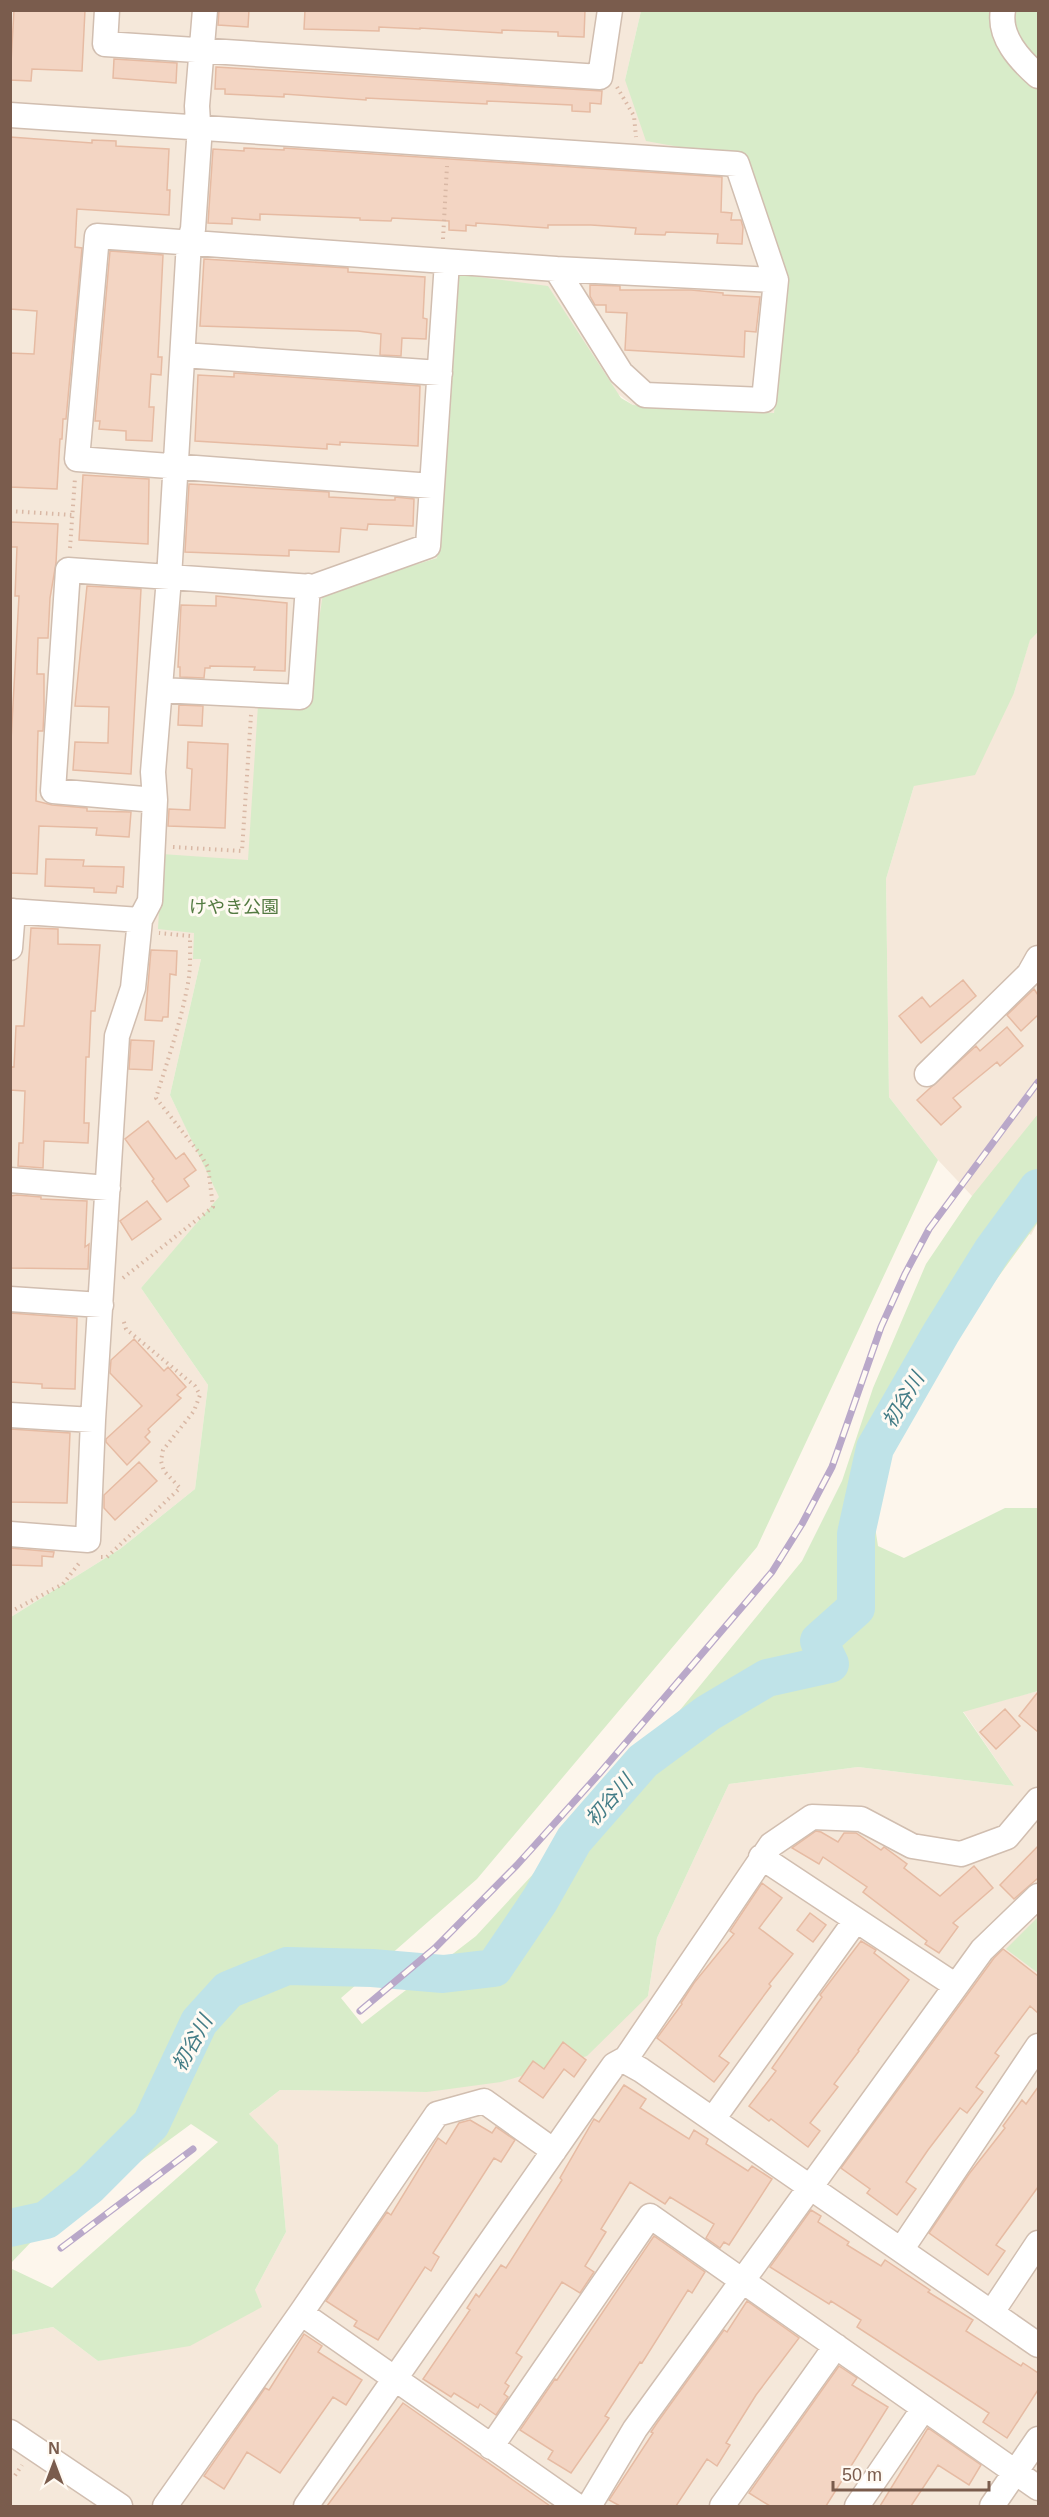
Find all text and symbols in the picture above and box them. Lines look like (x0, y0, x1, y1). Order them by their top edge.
park label: けやき公園 (189, 897, 279, 917)
water label: 初谷川 (878, 1367, 929, 1431)
water label: 初谷川 (581, 1769, 638, 1830)
water label: 初谷川 (168, 2010, 217, 2075)
north arrow (24, 2433, 84, 2493)
text: N (48, 2440, 60, 2457)
scale bar (833, 2454, 989, 2492)
text: 50 m (842, 2465, 882, 2485)

